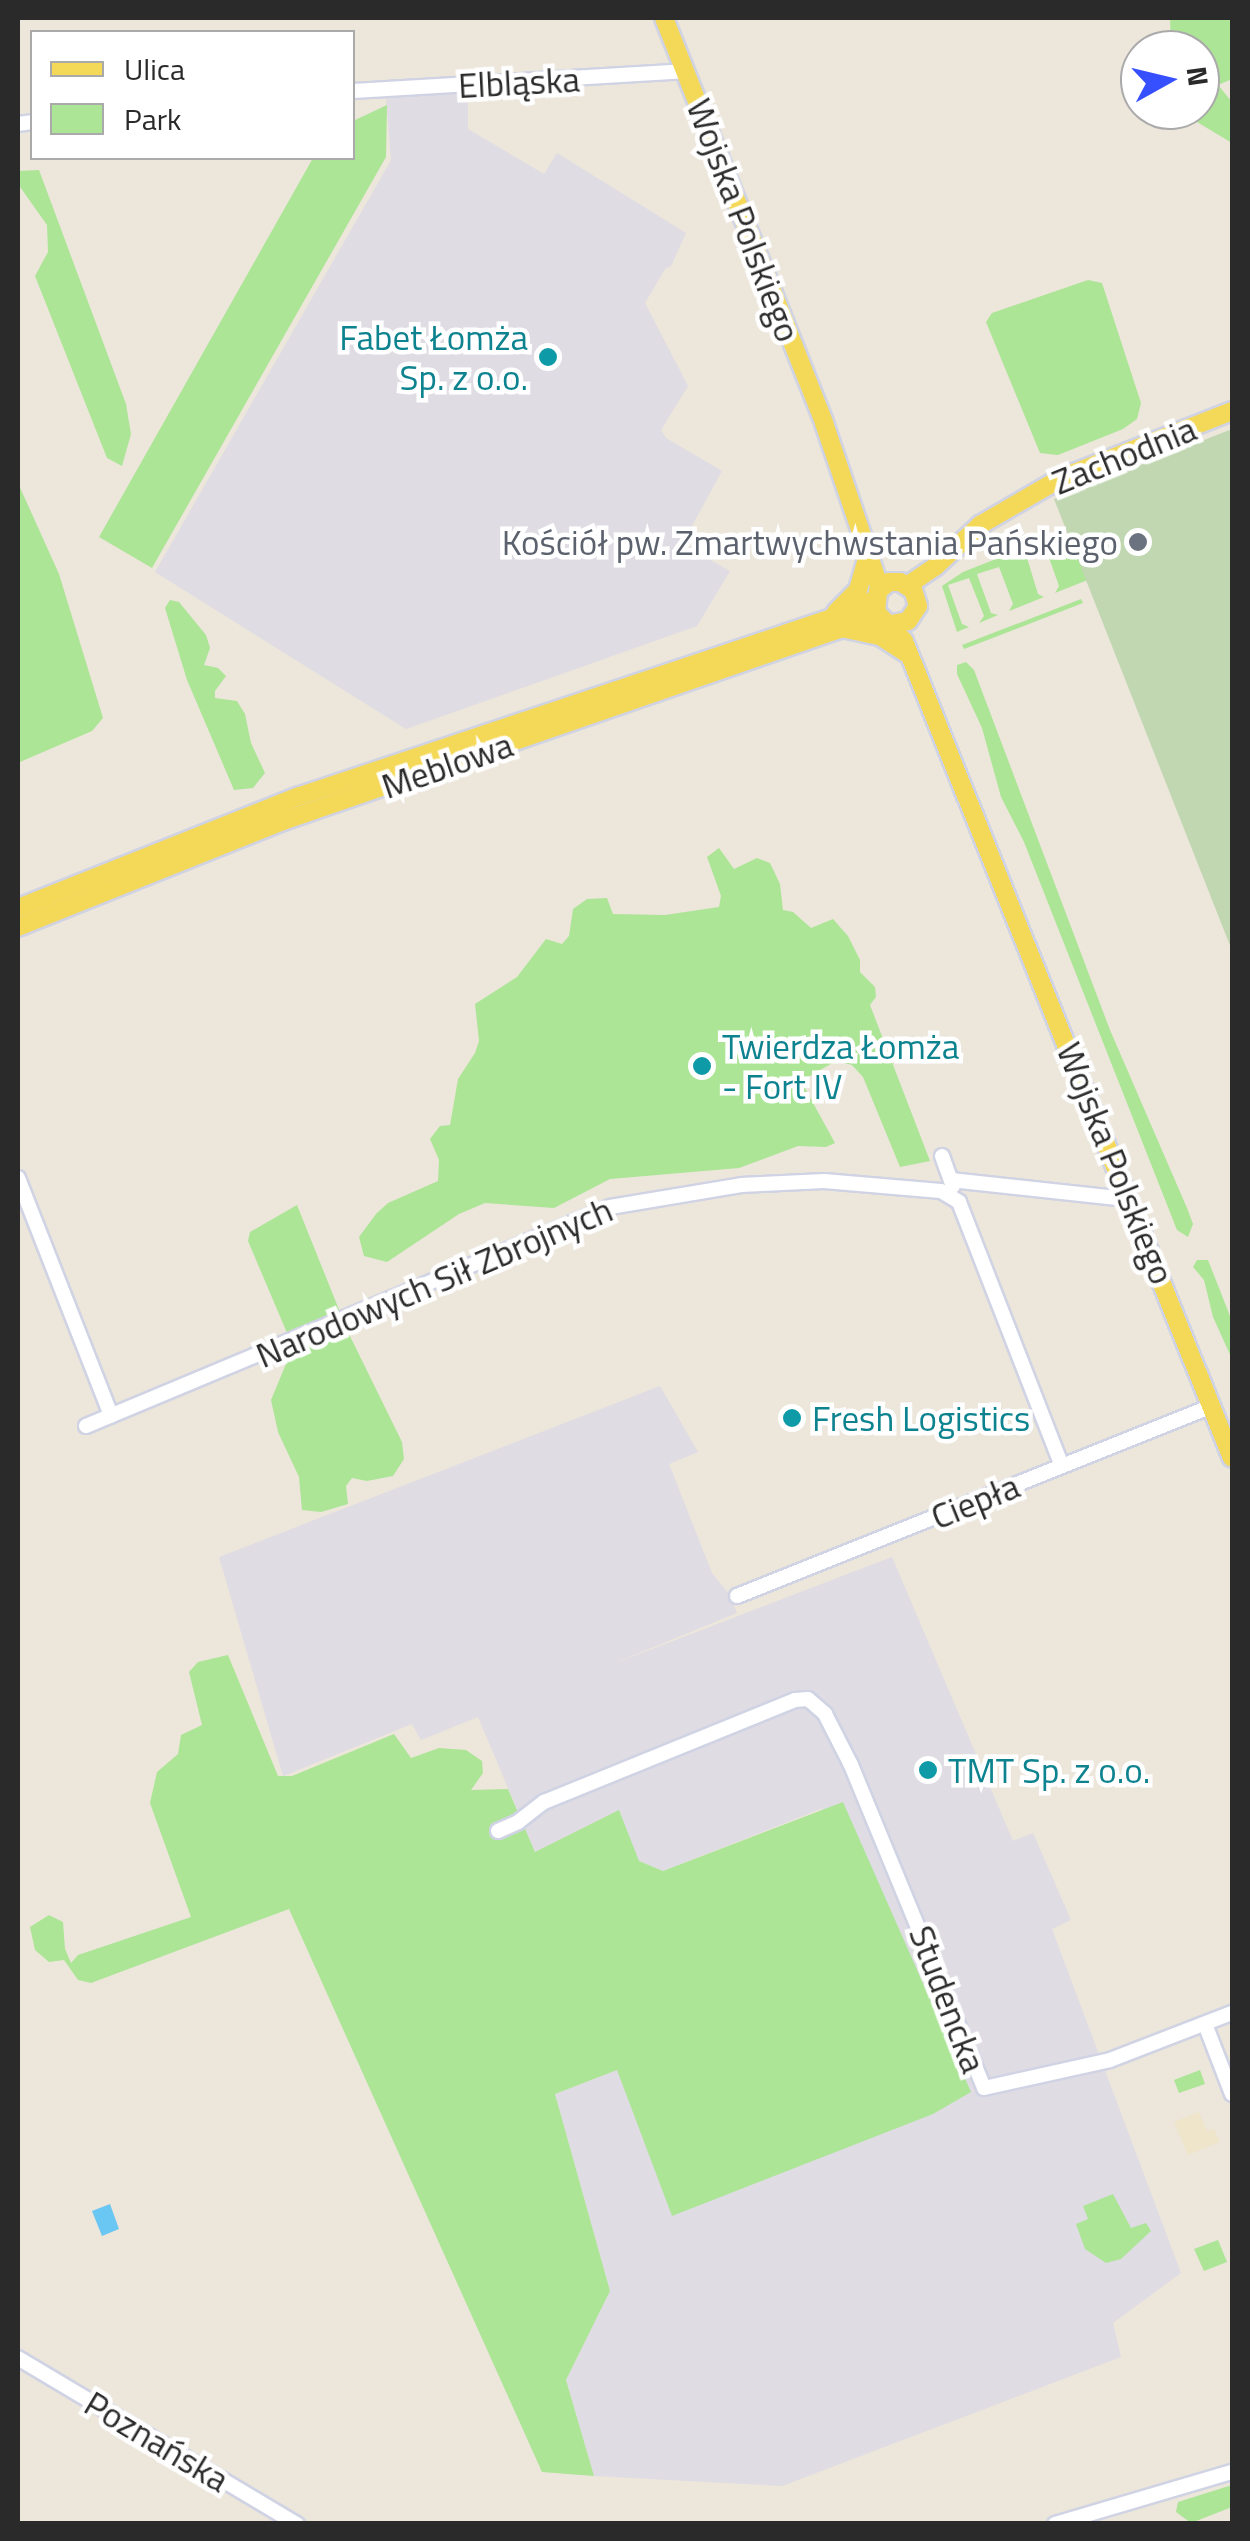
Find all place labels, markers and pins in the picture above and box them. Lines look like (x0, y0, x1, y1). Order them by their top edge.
place label: Fabet Łomża Sp. z o.o. (339, 316, 528, 398)
marker: Fabet Łomża Sp. z o.o. (537, 346, 559, 368)
place label: Kościół pw. Zmartwychwstania Pańskiego (502, 521, 1118, 563)
marker: Kościół pw. Zmartwychwstania Pańskiego (1127, 531, 1149, 553)
place label: Twierdza Łomża - Fort IV (722, 1025, 959, 1107)
marker: Twierdza Łomża - Fort IV (691, 1055, 713, 1077)
place label: Fresh Logistics (812, 1397, 1030, 1439)
marker: Fresh Logistics (781, 1407, 803, 1429)
place label: TMT Sp. z o.o. (948, 1749, 1150, 1791)
marker: TMT Sp. z o.o. (917, 1759, 939, 1781)

